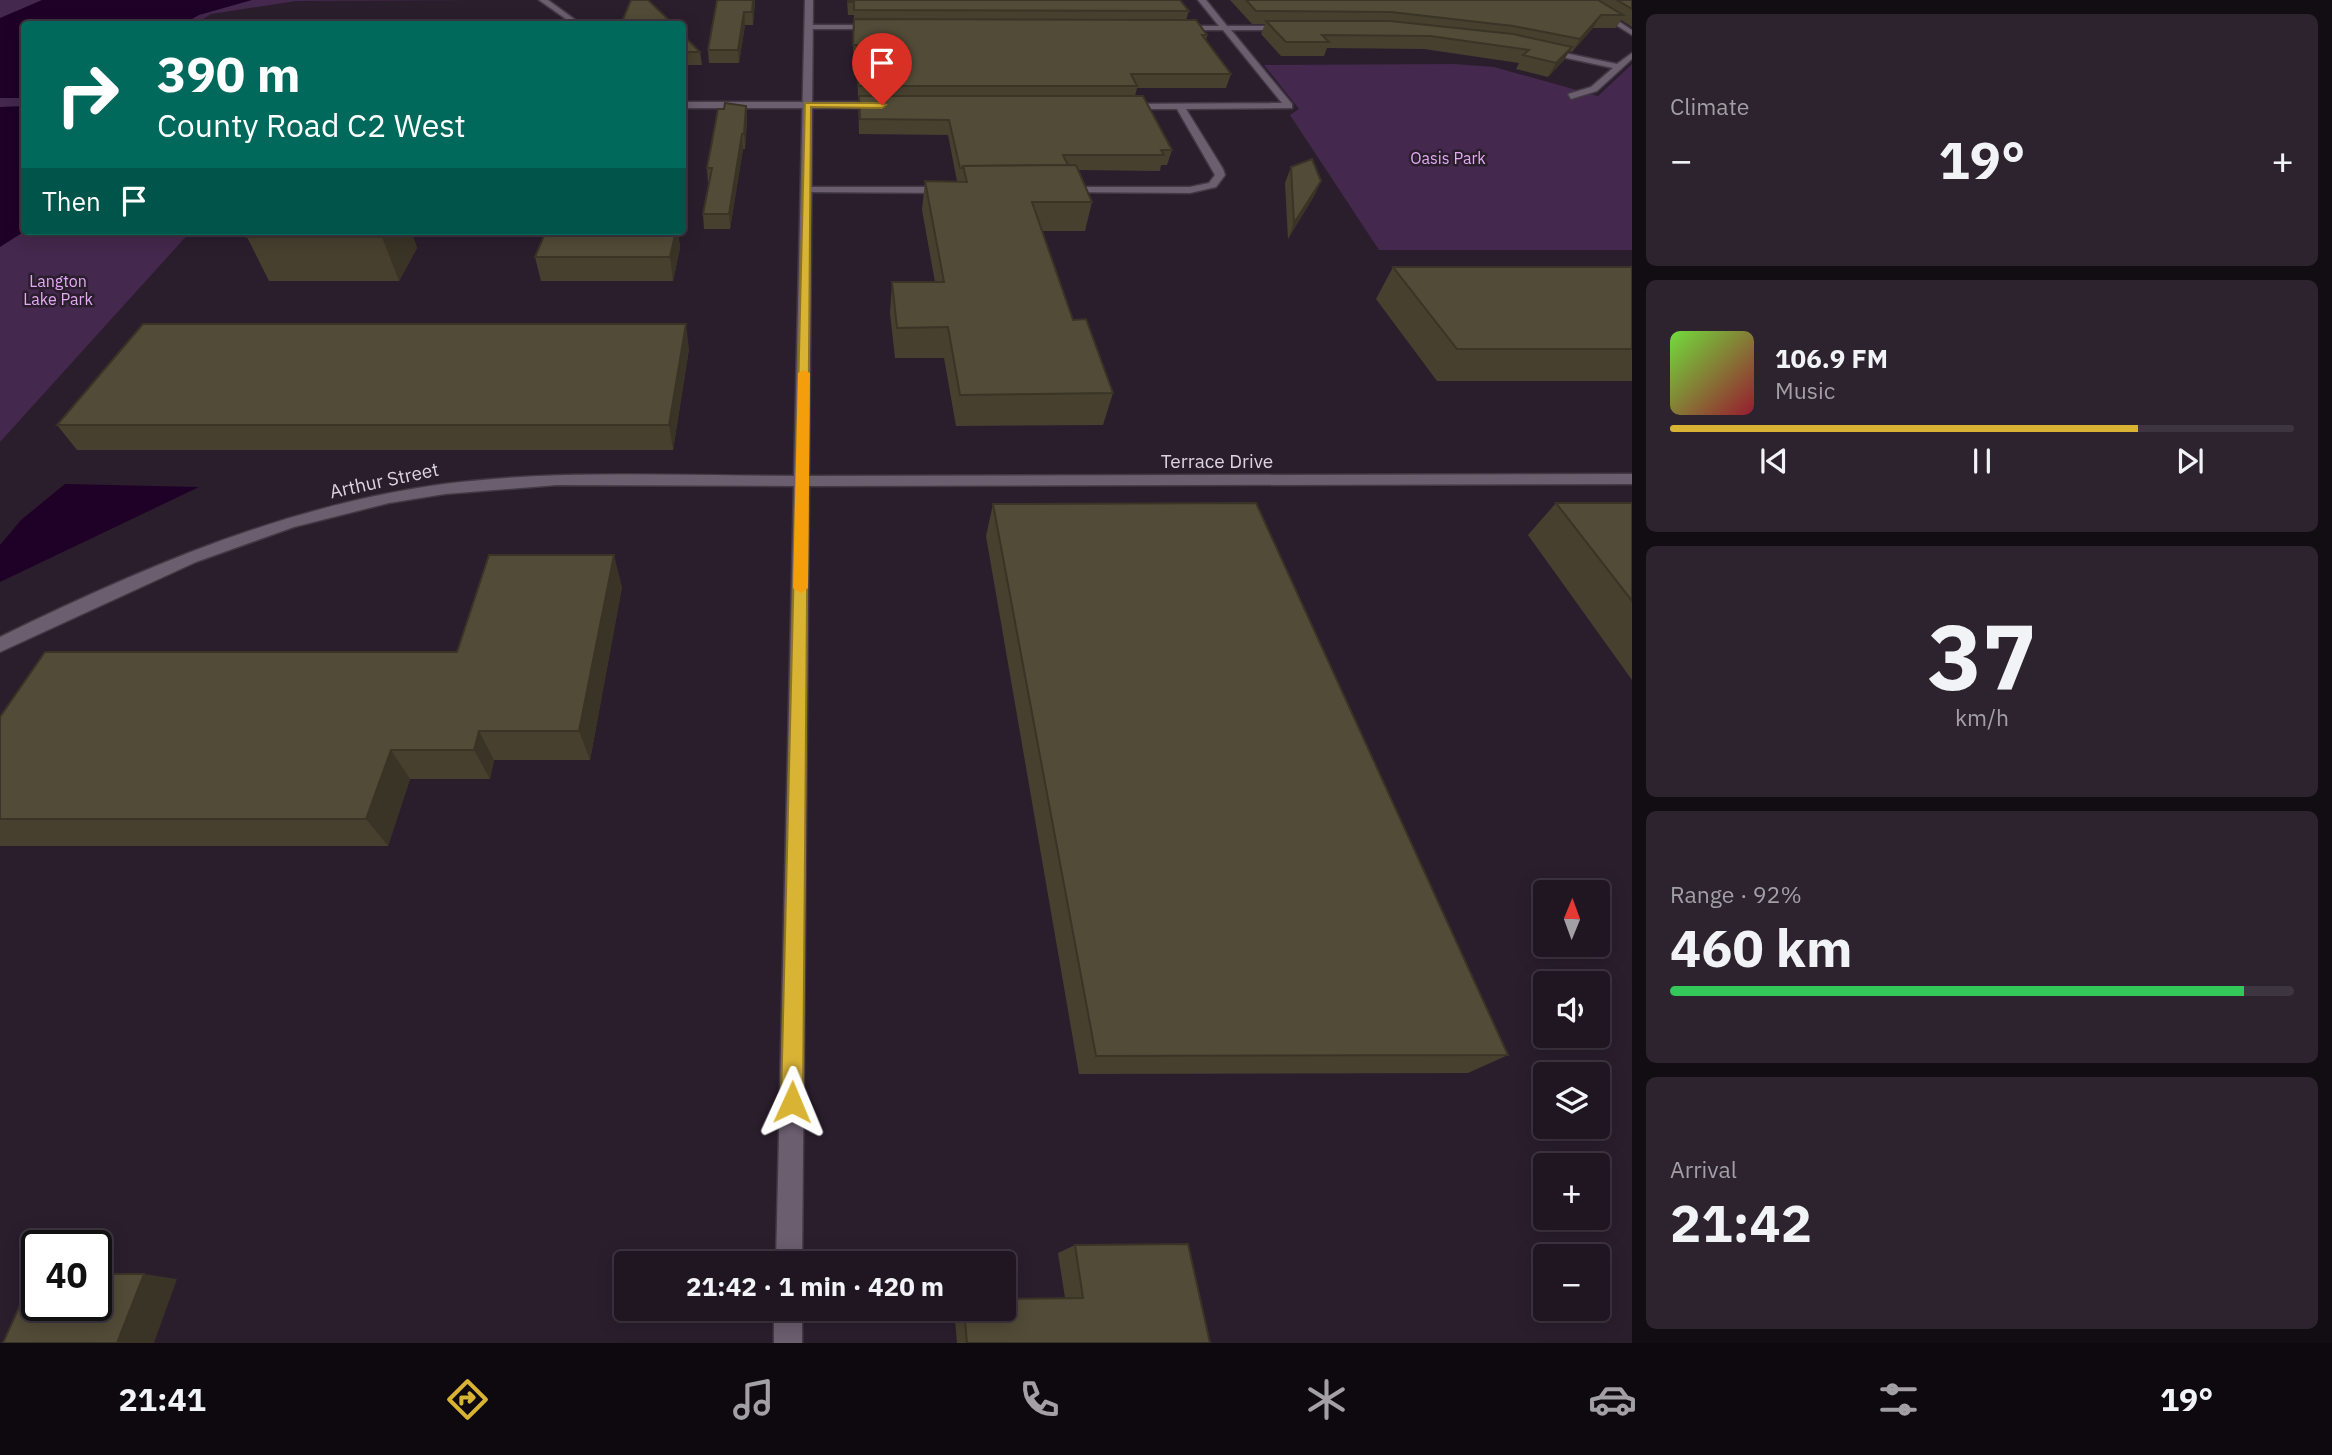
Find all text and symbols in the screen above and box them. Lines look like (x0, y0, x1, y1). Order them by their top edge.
pin (852, 33, 912, 105)
text: 390 m (157, 42, 301, 105)
icon: arrive (863, 44, 901, 82)
icon: right (42, 49, 133, 140)
text: Climate (1670, 91, 1749, 121)
text: County Road C2 West (157, 104, 466, 146)
text: 19° (1939, 126, 2025, 193)
text: − (1670, 135, 1693, 184)
text: + (2271, 135, 2294, 184)
park label: Oasis Park (1410, 148, 1486, 168)
icon: arrive (115, 182, 153, 220)
text: Then (42, 184, 101, 218)
park label: Langton Lake Park (23, 271, 93, 309)
text: 106.9 FM (1775, 341, 1888, 375)
text: Music (1775, 375, 1835, 405)
icon: previous (1755, 442, 1793, 480)
icon: pause (1963, 442, 2001, 480)
icon: next (2171, 442, 2209, 480)
street label: Terrace Drive (1161, 449, 1273, 473)
street label: Arthur Street (327, 457, 441, 503)
text: 37 (1927, 597, 2037, 715)
text: km/h (1955, 702, 2009, 732)
text: Range · 92% (1670, 879, 1802, 909)
north arrow (1533, 880, 1610, 957)
map controls (1533, 880, 1610, 1321)
text: 460 km (1670, 914, 1852, 981)
button: sound (1533, 971, 1610, 1048)
button: layers (1533, 1062, 1610, 1139)
position arrow (755, 1065, 829, 1139)
button: + (1533, 1153, 1610, 1230)
text: Arrival (1670, 1154, 1737, 1184)
text: 21:42 (1670, 1189, 1812, 1256)
speed limit sign: 40 (21, 1230, 112, 1321)
button: − (1533, 1244, 1610, 1321)
text: 21:42 · 1 min · 420 m (686, 1269, 944, 1303)
icon: directions (443, 1375, 492, 1424)
icon: music (729, 1375, 778, 1424)
icon: phone (1015, 1375, 1064, 1424)
icon: climate (1302, 1375, 1351, 1424)
icon: car (1588, 1375, 1637, 1424)
icon: filters (1874, 1375, 1923, 1424)
text: 21:41 (119, 1378, 206, 1420)
text: 19° (2160, 1378, 2213, 1420)

